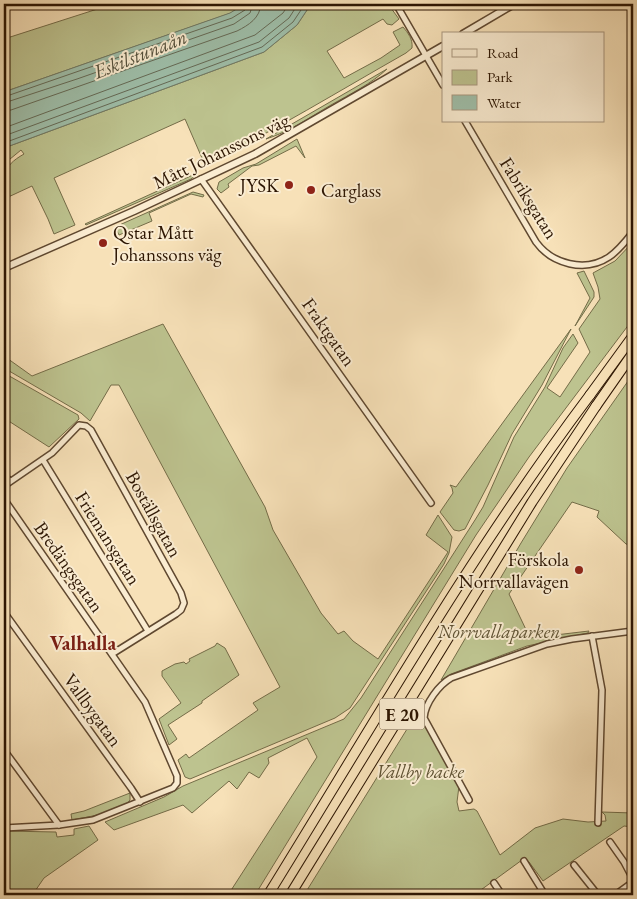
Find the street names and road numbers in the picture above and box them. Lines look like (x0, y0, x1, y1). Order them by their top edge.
street label: Mått Johanssons väg (149, 107, 294, 195)
street label: Fabriksgatan (494, 152, 564, 244)
street label: Fraktgatan (296, 293, 362, 371)
street label: Boställsgatan (120, 466, 188, 562)
street label: Friemansgatan (69, 486, 147, 590)
street label: Bredängsgatan (28, 517, 110, 617)
street label: Vallbygatan (58, 668, 128, 752)
road number: E 20 (380, 699, 424, 730)

